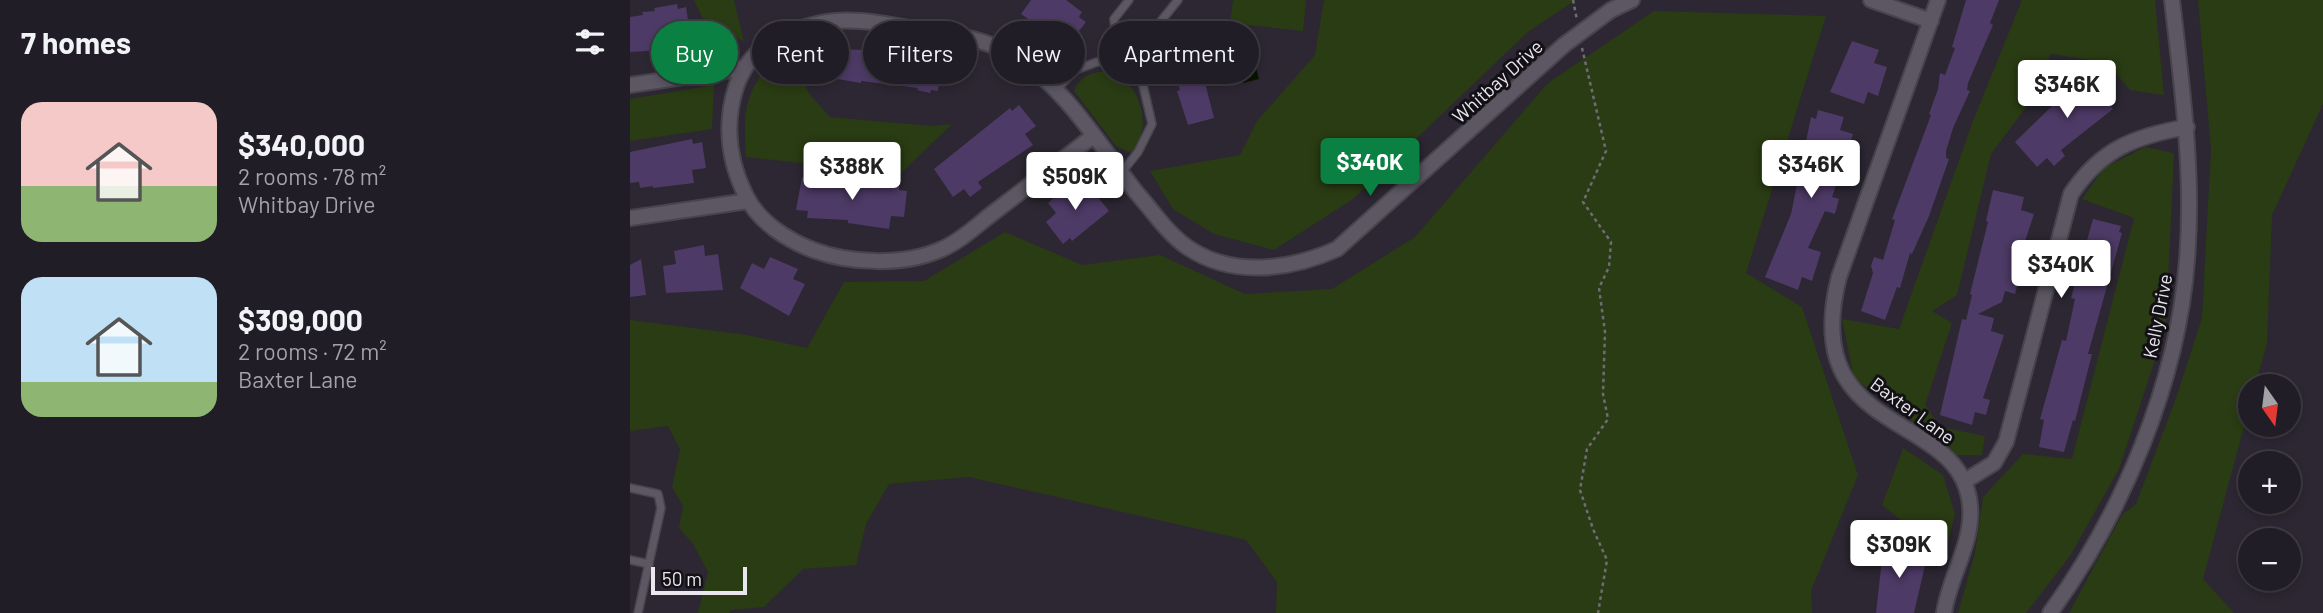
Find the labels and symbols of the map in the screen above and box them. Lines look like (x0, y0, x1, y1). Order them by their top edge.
street label: Whitbay Drive (1447, 34, 1547, 128)
pin: $346K (2018, 60, 2116, 120)
pin: $340K (1321, 138, 1419, 198)
pin: $346K (1762, 140, 1860, 200)
pin: $388K (803, 142, 901, 202)
pin: $509K (1026, 152, 1124, 212)
pin: $340K (2012, 240, 2110, 300)
street label: Kelly Drive (2138, 272, 2176, 360)
street label: Baxter Lane (1866, 372, 1960, 448)
north arrow (2238, 374, 2301, 438)
pin: $309K (1850, 520, 1948, 580)
scale bar (651, 564, 747, 596)

